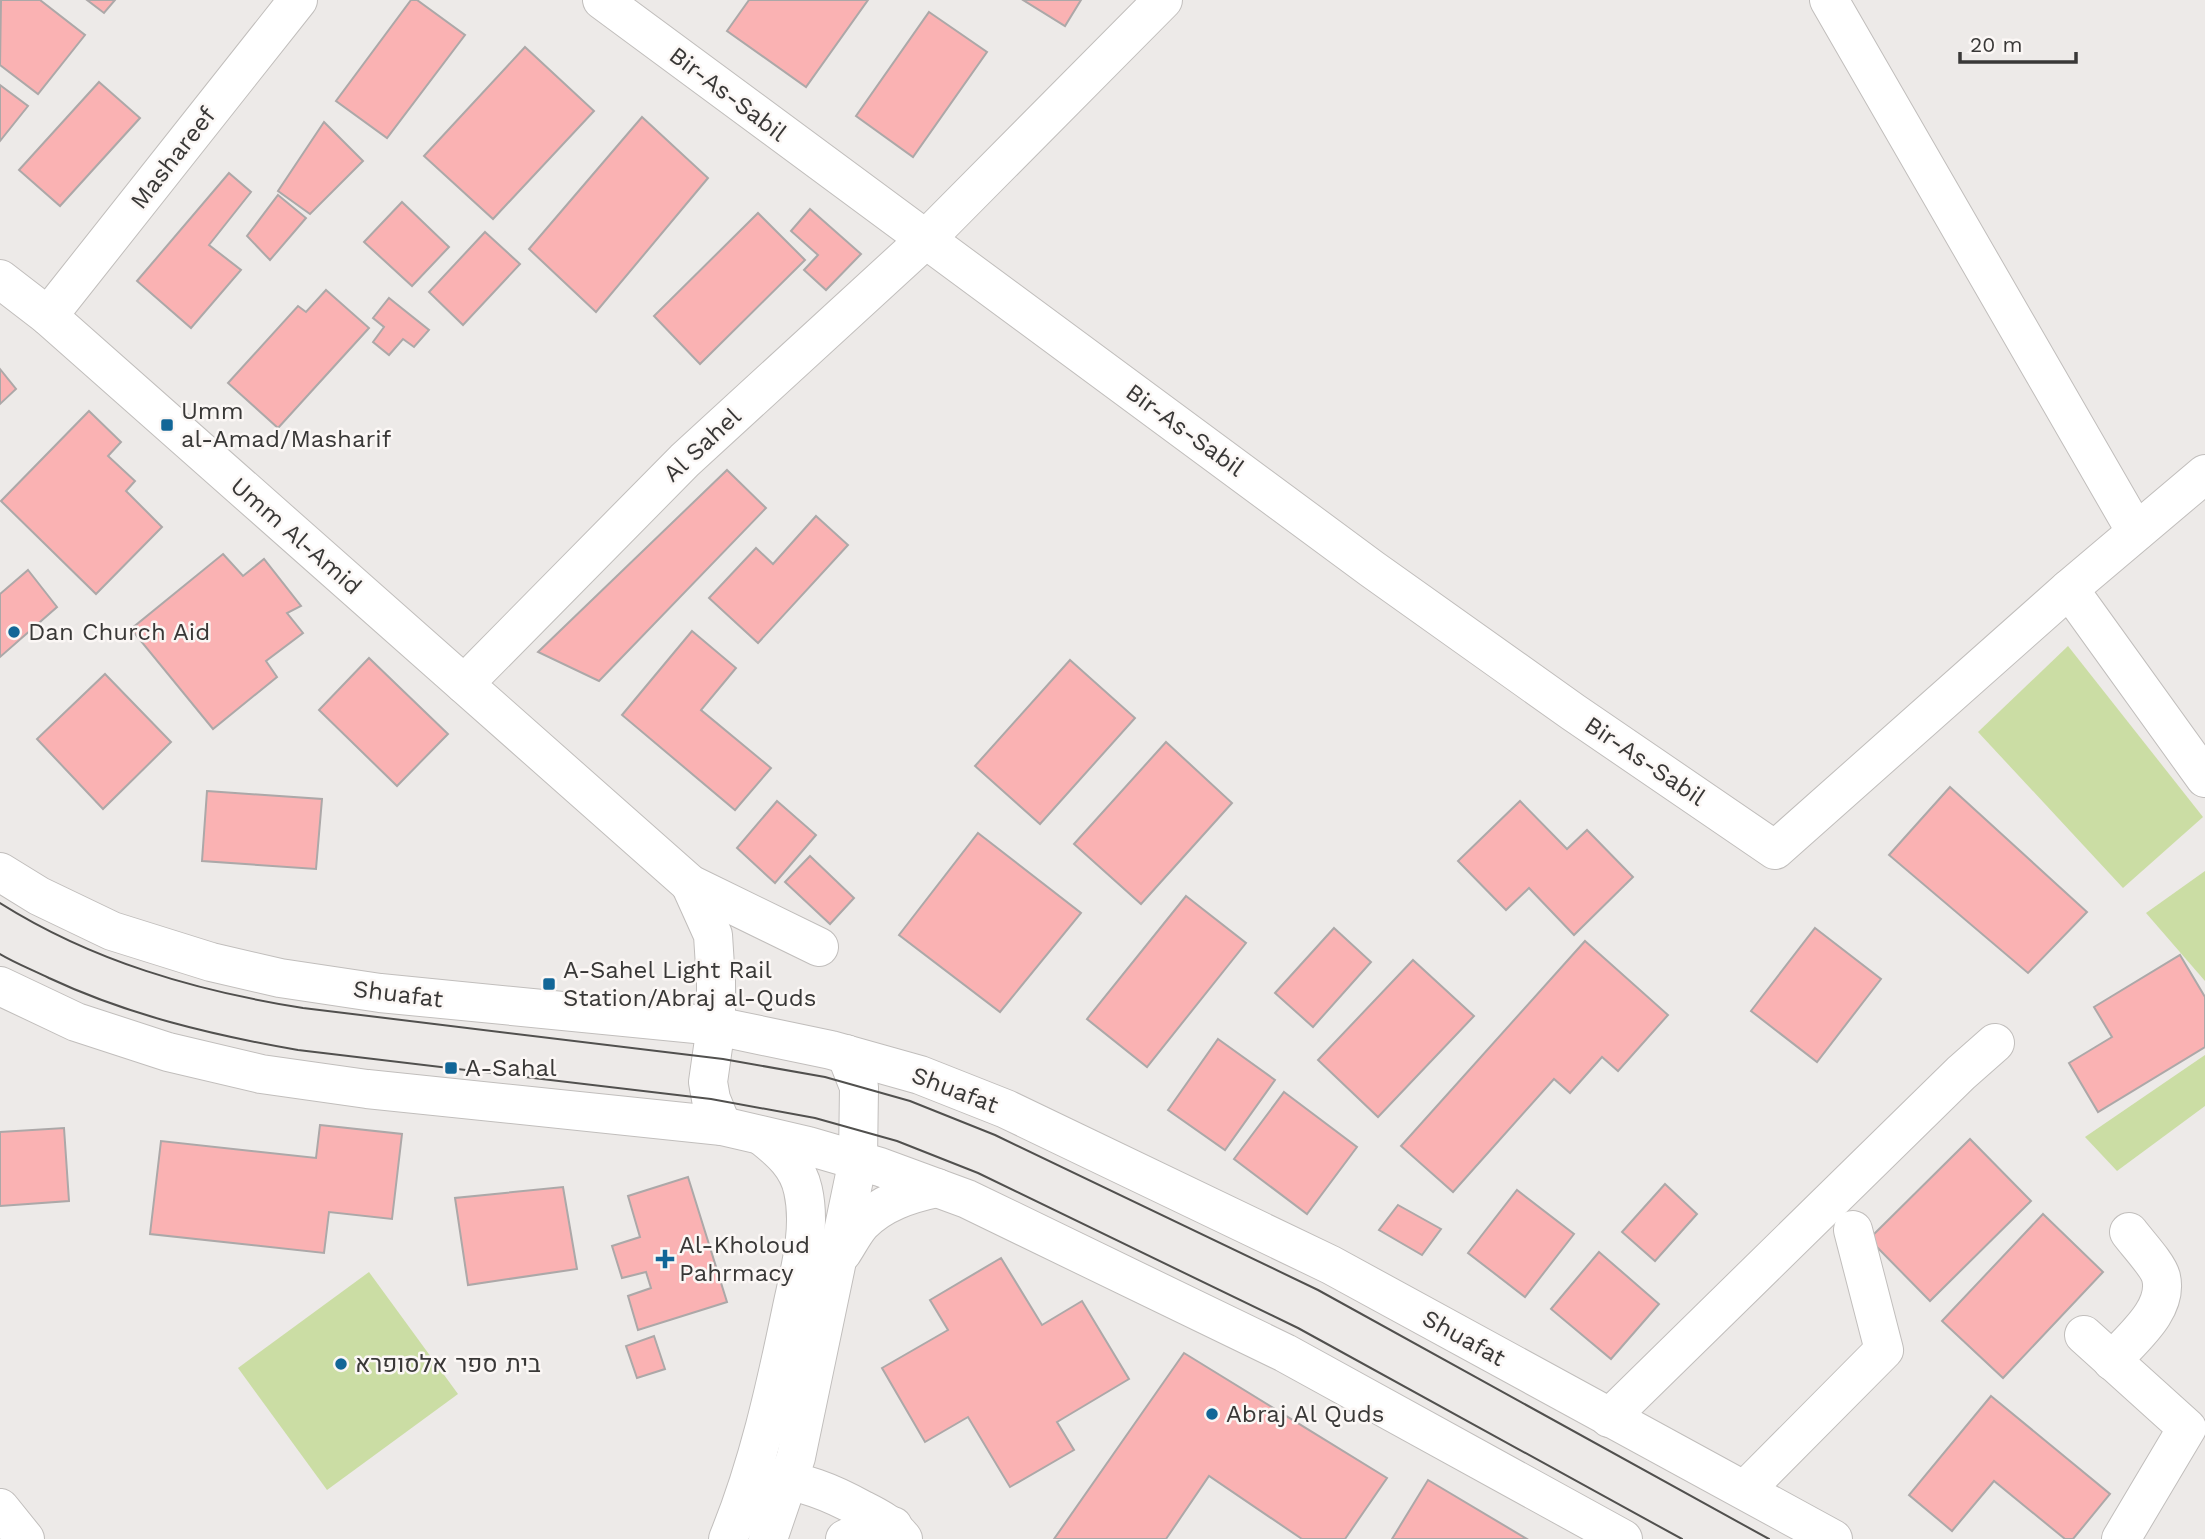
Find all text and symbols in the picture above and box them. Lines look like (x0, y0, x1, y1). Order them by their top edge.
scale bar (1960, 21, 2076, 65)
text: 20 m (1970, 32, 2022, 57)
street label: Bir-As-Sabil (664, 41, 793, 148)
street label: Mashareef (125, 101, 222, 214)
street label: Bir-As-Sabil (1120, 378, 1250, 483)
place label: Umm al-Amad/Masharif (181, 397, 392, 453)
street label: Al Sahel (658, 402, 747, 488)
marker: Umm al-Amad/Masharif (159, 417, 175, 433)
street label: Umm Al-Amid (225, 472, 367, 600)
place label: Dan Church Aid (28, 618, 210, 646)
marker: Dan Church Aid (6, 624, 22, 640)
street label: Bir-As-Sabil (1579, 710, 1711, 812)
place label: A-Sahel Light Rail Station/Abraj al-Quds (563, 956, 817, 1012)
street label: Shuafat (351, 975, 445, 1013)
marker: A-Sahel Light Rail Station/Abraj al-Quds (541, 976, 557, 992)
place label: A-Sahal (465, 1054, 557, 1082)
marker: A-Sahal (443, 1060, 459, 1076)
street label: Shuafat (908, 1061, 1002, 1119)
place label: Al-Kholoud Pahrmacy (679, 1231, 810, 1287)
marker: Al-Kholoud Pahrmacy (657, 1251, 673, 1267)
street label: Shuafat (1418, 1304, 1510, 1372)
place label: בית ספר אלסופרא (355, 1350, 541, 1378)
marker: בית ספר אלסופרא (333, 1356, 349, 1372)
place label: Abraj Al Quds (1226, 1400, 1385, 1428)
marker: Abraj Al Quds (1204, 1406, 1220, 1422)

